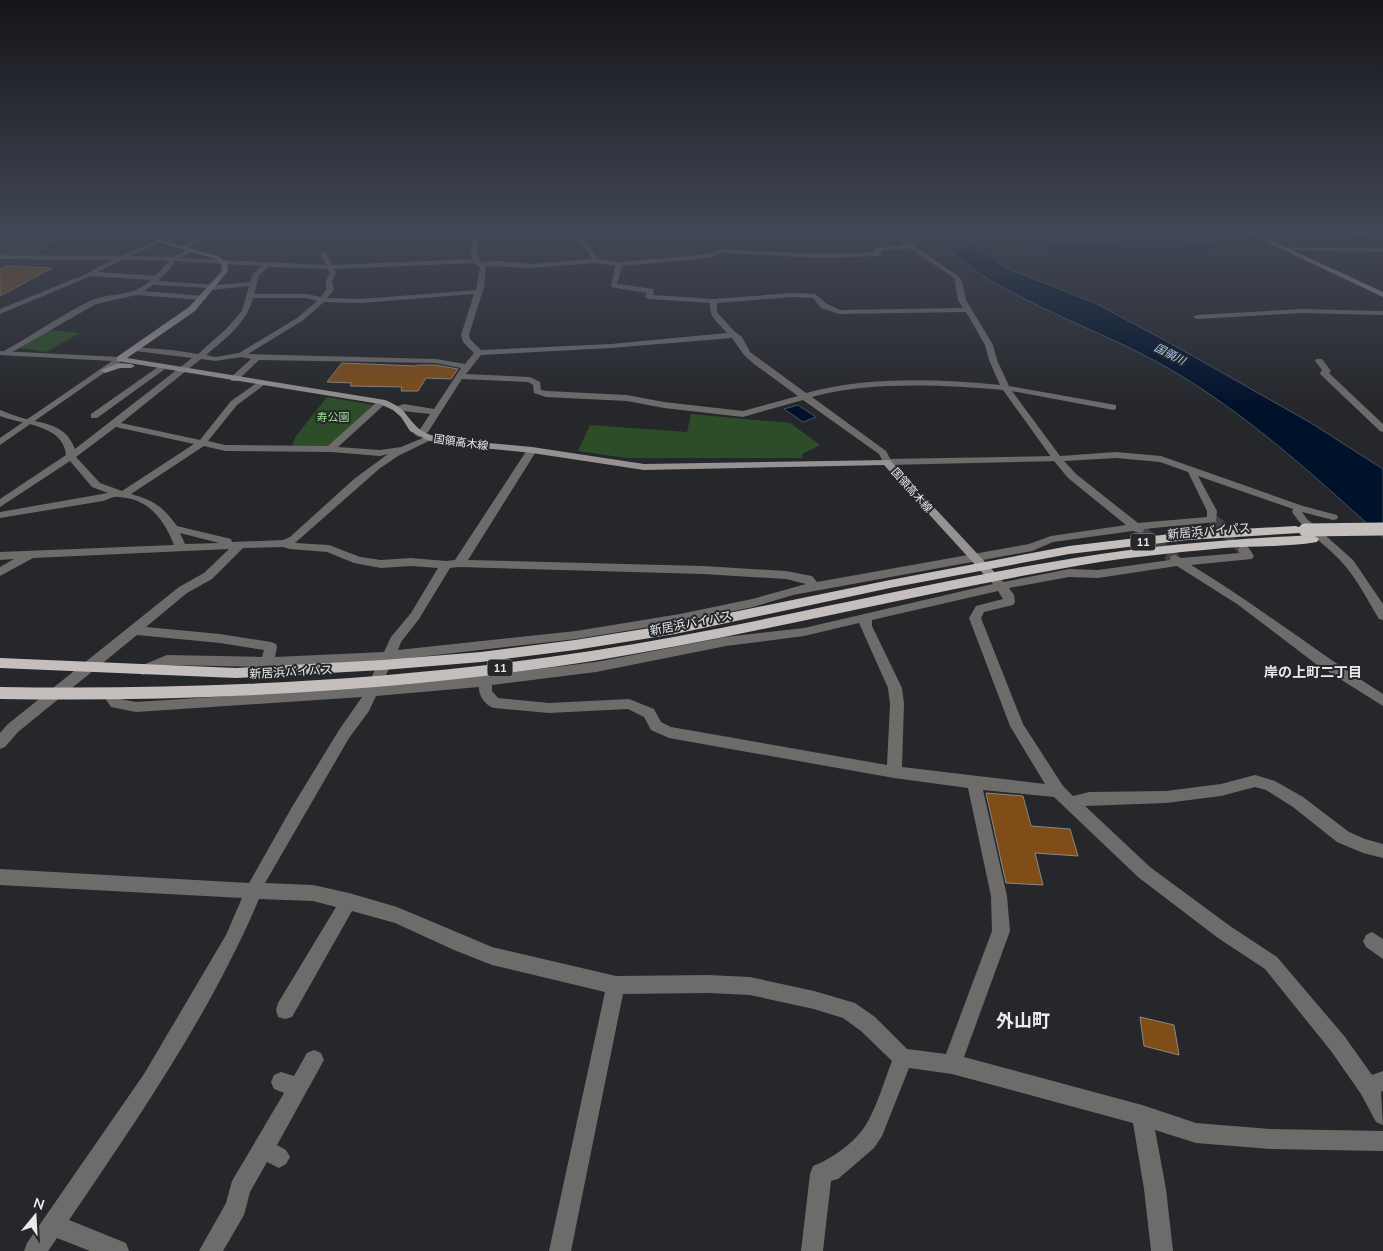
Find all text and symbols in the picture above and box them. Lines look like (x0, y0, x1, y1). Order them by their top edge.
water label: 国領川 (1152, 340, 1189, 368)
park label: 寿公園 (317, 410, 350, 424)
street label: 国領高木線 (433, 431, 489, 453)
street label: 国領高木線 (888, 465, 936, 515)
street label: 新居浜バイパス (1167, 519, 1251, 542)
road number: 11 (1130, 534, 1156, 550)
street label: 新居浜バイパス (648, 607, 733, 638)
road number: 11 (488, 660, 512, 676)
street label: 新居浜バイパス (249, 662, 333, 681)
district label: 岸の上町二丁目 (1264, 663, 1362, 681)
district label: 外山町 (996, 1009, 1050, 1032)
north arrow (10, 1191, 60, 1241)
text: N (31, 1193, 47, 1214)

